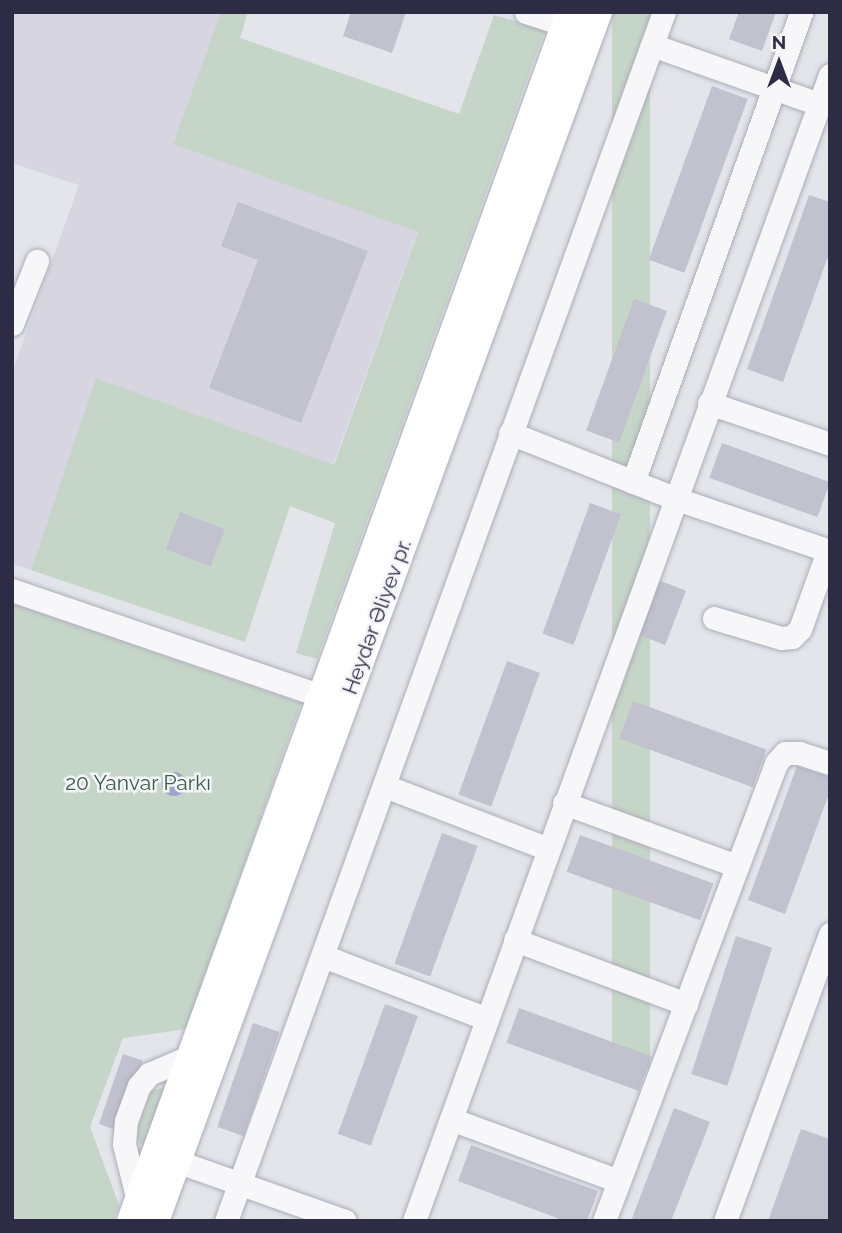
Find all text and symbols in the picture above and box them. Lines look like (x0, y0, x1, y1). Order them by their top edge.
north arrow (744, 28, 814, 98)
text: N (772, 31, 786, 53)
street label: Heydər Əliyev pr. (337, 536, 417, 698)
park label: 20 Yanvar Parkı (65, 770, 211, 796)

